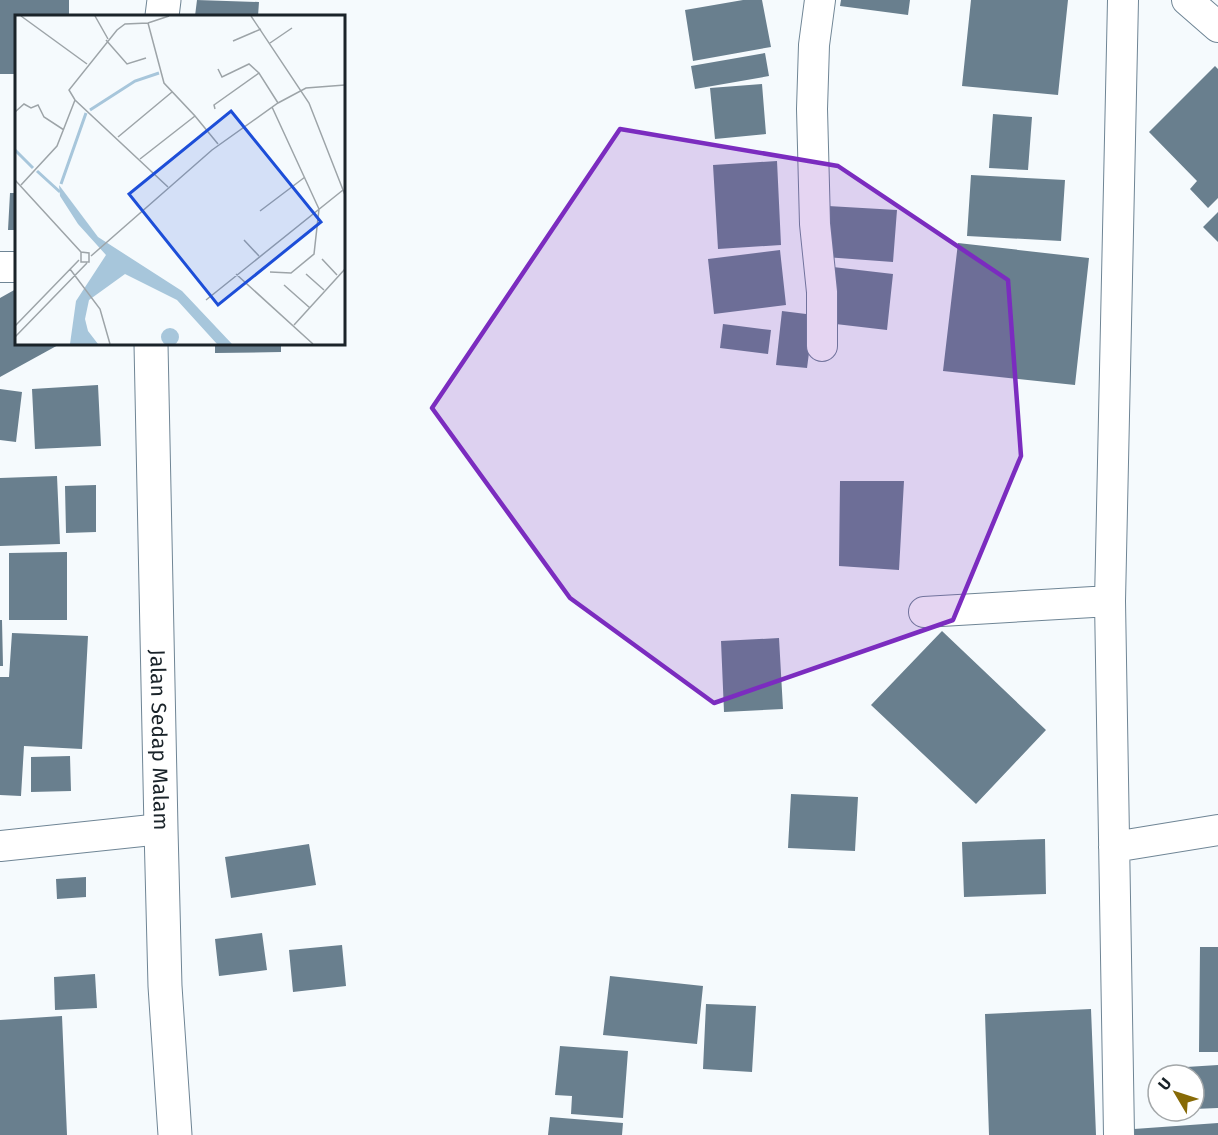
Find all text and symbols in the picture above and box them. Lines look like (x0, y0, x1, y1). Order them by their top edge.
inset map (15, 15, 345, 345)
street label: Jalan Sedap Malam (144, 649, 174, 831)
north arrow (1146, 1063, 1206, 1123)
text: U (1154, 1074, 1175, 1094)

